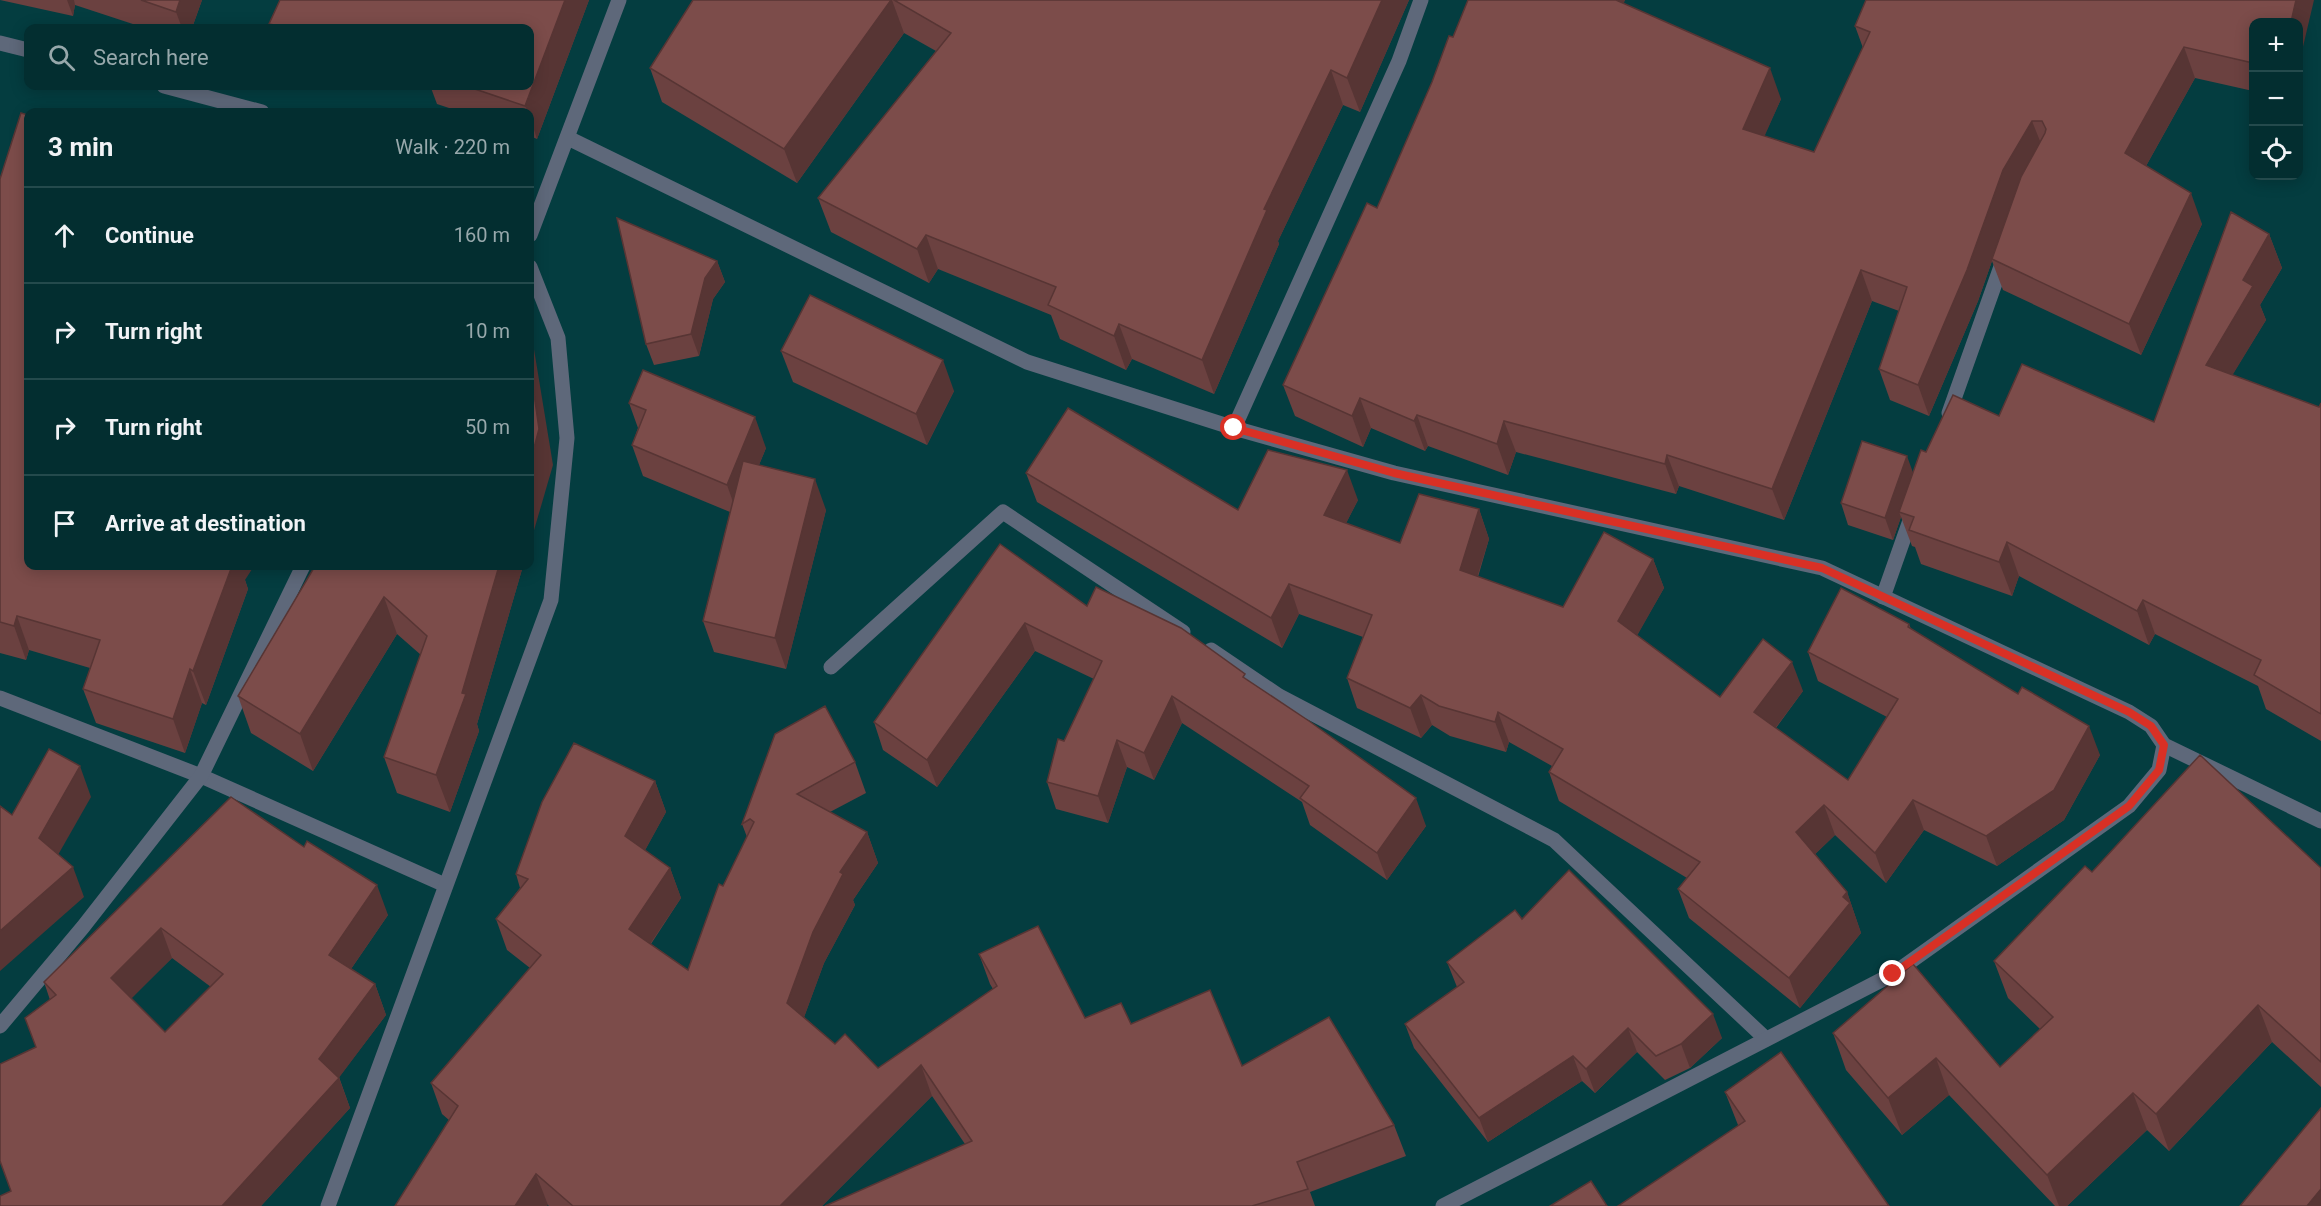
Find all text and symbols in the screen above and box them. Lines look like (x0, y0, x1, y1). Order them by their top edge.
map controls (2249, 18, 2303, 180)
button: + (2249, 18, 2303, 72)
search box (24, 24, 534, 90)
icon: search (45, 41, 78, 74)
text: Search here (93, 45, 209, 70)
button: − (2249, 72, 2303, 126)
button: locate (2249, 126, 2303, 180)
text: 3 min (48, 132, 113, 162)
text: Walk · 220 m (395, 135, 510, 159)
icon: ahead (48, 219, 81, 252)
text: Continue (105, 223, 194, 248)
text: 160 m (454, 223, 510, 247)
icon: right (48, 315, 81, 348)
text: Turn right (105, 319, 202, 344)
text: 10 m (465, 319, 510, 343)
icon: right (48, 411, 81, 444)
route start (1220, 414, 1246, 440)
text: Turn right (105, 415, 202, 440)
text: 50 m (465, 415, 510, 439)
icon: arrive (48, 507, 81, 540)
text: Arrive at destination (105, 511, 306, 536)
route end (1879, 960, 1905, 986)

